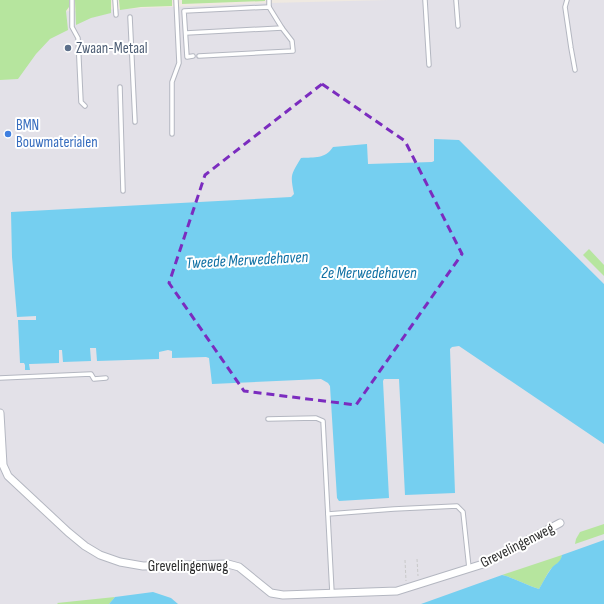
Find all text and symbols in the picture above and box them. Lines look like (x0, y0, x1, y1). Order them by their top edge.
place label: Zwaan-Metaal (76, 39, 148, 58)
marker: Zwaan-Metaal (63, 43, 73, 53)
place label: BMN Bouwmaterialen (16, 116, 98, 152)
marker: BMN Bouwmaterialen (3, 129, 13, 139)
water label: Tweede Merwedehaven (186, 248, 309, 273)
water label: 2e Merwedehaven (321, 264, 417, 283)
street label: Grevelingenweg (477, 519, 557, 572)
street label: Grevelingenweg (148, 557, 228, 576)

